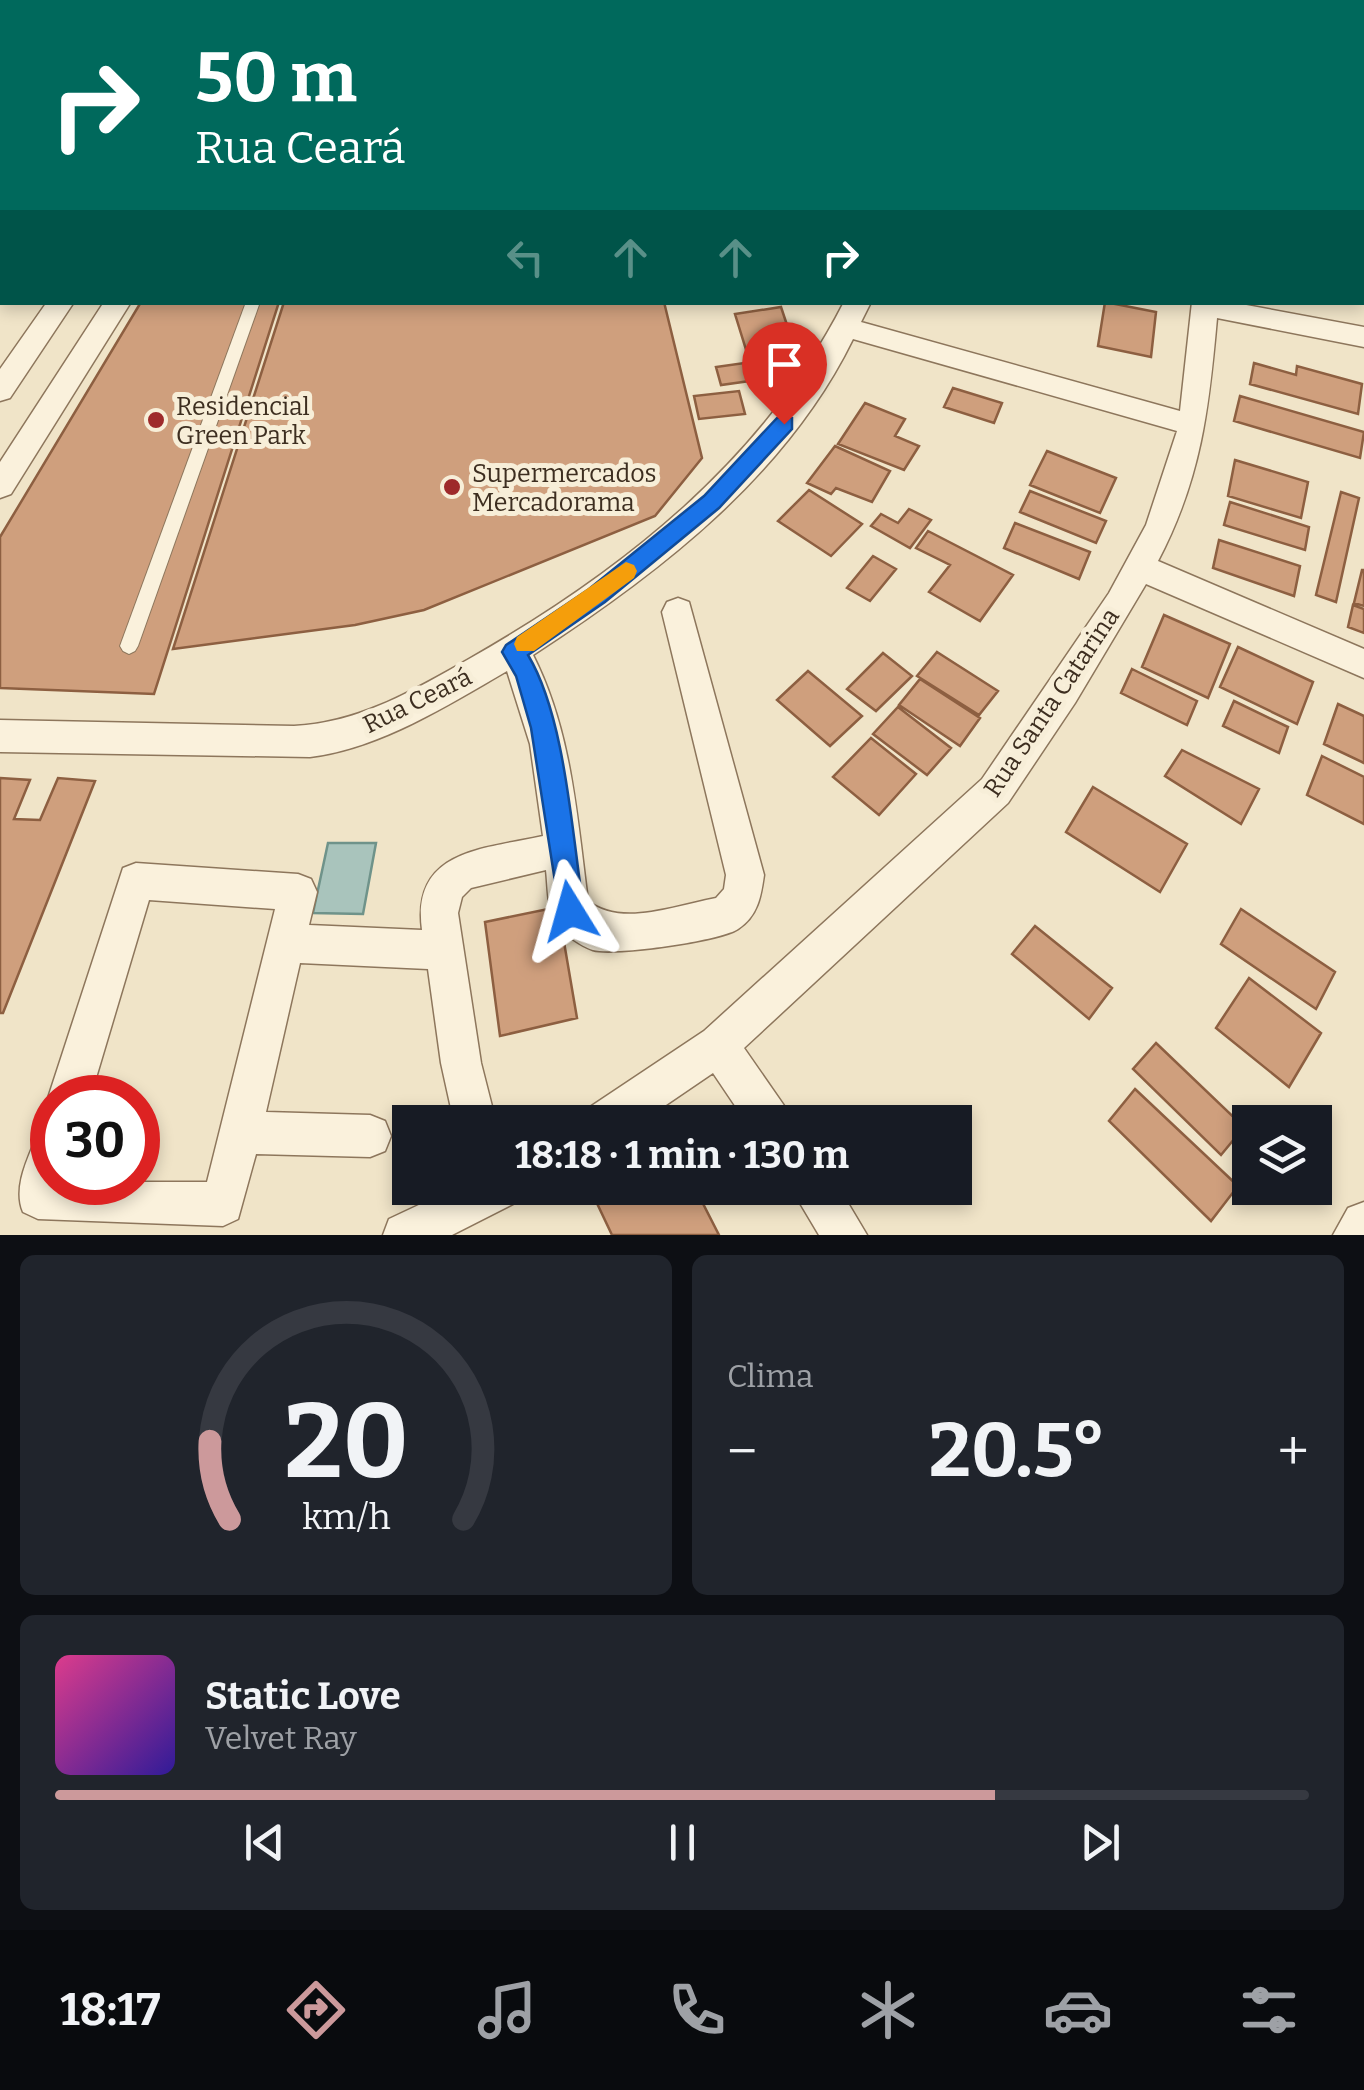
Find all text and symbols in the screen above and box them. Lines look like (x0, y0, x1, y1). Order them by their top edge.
text: 50 m (195, 36, 357, 120)
icon: right (30, 40, 160, 170)
text: Rua Ceará (195, 121, 406, 175)
icon: left (498, 230, 553, 285)
icon: ahead (603, 230, 658, 285)
icon: ahead (708, 230, 763, 285)
icon: right (813, 230, 868, 285)
pin (742, 322, 827, 425)
icon: arrive (757, 337, 812, 392)
place label: Residencial Green Park (176, 392, 310, 451)
marker: Residencial Green Park (145, 409, 167, 431)
place label: Supermercados Mercadorama (472, 459, 657, 518)
marker: Supermercados Mercadorama (441, 476, 463, 498)
street label: Rua Santa Catarina (978, 602, 1126, 803)
street label: Rua Ceará (358, 662, 477, 740)
position arrow (518, 859, 622, 963)
speed limit sign: 30 (30, 1075, 160, 1205)
map controls (1232, 1105, 1332, 1205)
button: layers (1232, 1105, 1332, 1205)
text: 18:18 · 1 min · 130 m (515, 1132, 849, 1178)
text: Clima (727, 1357, 814, 1395)
text: 20 (284, 1380, 408, 1505)
text: 20.5° (929, 1406, 1106, 1496)
text: − (727, 1419, 757, 1485)
text: + (1278, 1419, 1309, 1485)
text: km/h (302, 1496, 390, 1538)
text: Static Love (205, 1673, 401, 1719)
text: Velvet Ray (205, 1719, 357, 1757)
icon: previous (237, 1815, 292, 1870)
icon: pause (655, 1815, 710, 1870)
icon: next (1073, 1815, 1128, 1870)
icon: directions (281, 1975, 351, 2045)
icon: music (472, 1975, 542, 2045)
icon: phone (662, 1975, 732, 2045)
icon: climate (853, 1975, 923, 2045)
icon: car (1043, 1975, 1113, 2045)
icon: filters (1234, 1975, 1304, 2045)
text: 18:17 (60, 1983, 160, 2037)

